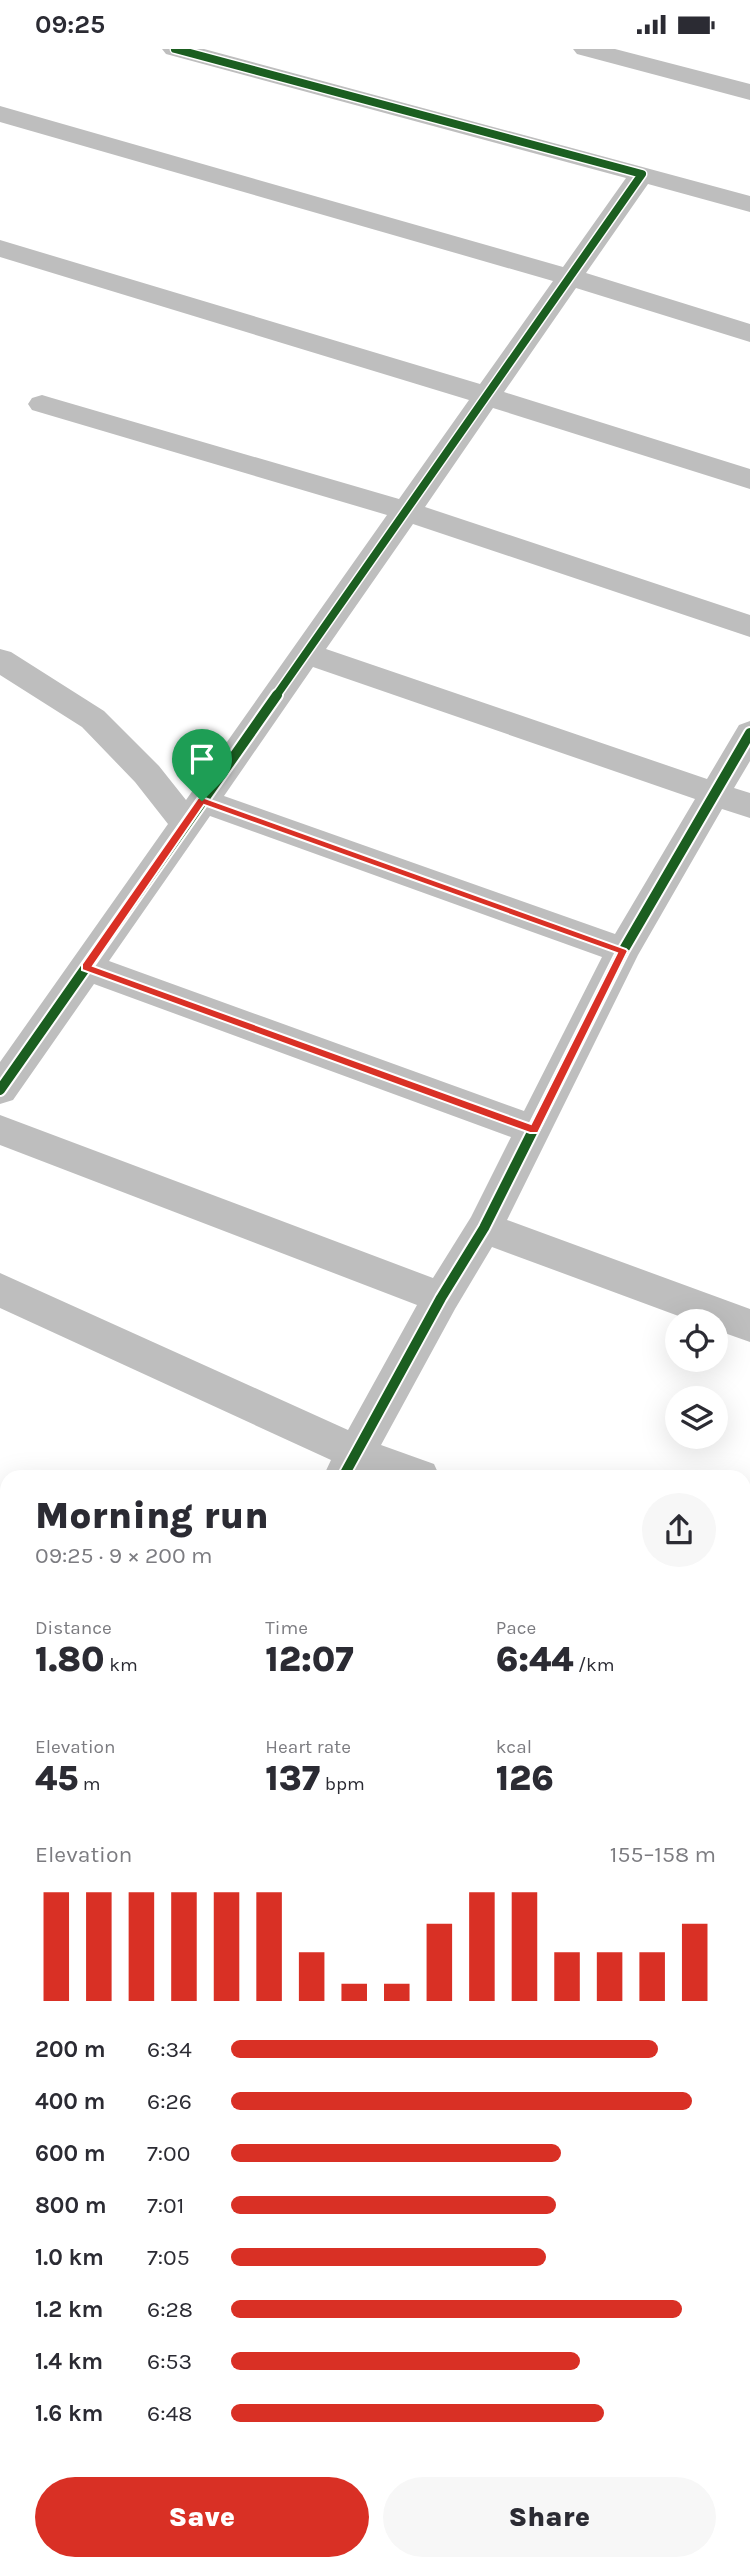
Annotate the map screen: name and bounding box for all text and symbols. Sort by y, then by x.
text: 09:25 [35,9,105,40]
pin [172,729,232,801]
icon: arrive [183,740,221,778]
map controls [665,1309,728,1449]
button: locate [665,1309,728,1372]
button: layers [665,1386,728,1449]
text: Morning run [35,1493,269,1538]
button: share [642,1493,716,1567]
text: 09:25 · 9 × 200 m [35,1542,213,1569]
text: Distance [35,1617,112,1639]
text: Time [265,1617,308,1639]
text: Pace [496,1617,536,1639]
text: 1.80 [35,1639,105,1680]
text: 12:07 [265,1639,354,1680]
text: 6:44 [496,1639,573,1680]
text: km [105,1654,138,1676]
text: /km [573,1654,615,1676]
text: Elevation [35,1736,115,1758]
text: Heart rate [265,1736,351,1758]
text: kcal [496,1736,532,1758]
text: 45 [35,1758,78,1799]
text: 137 [265,1758,320,1799]
text: 126 [496,1758,554,1799]
text: m [78,1773,101,1795]
text: bpm [320,1773,365,1795]
text: Elevation [35,1841,132,1868]
text: 155–158 m [610,1841,716,1868]
text: 200 m [35,2036,106,2063]
text: 6:34 [147,2036,192,2063]
text: 400 m [35,2088,105,2115]
text: 6:26 [147,2088,192,2115]
text: 600 m [35,2140,106,2167]
text: 7:00 [147,2140,190,2167]
text: 800 m [35,2192,107,2219]
text: 7:01 [147,2192,184,2219]
text: 1.0 km [35,2244,104,2271]
text: 7:05 [147,2244,190,2271]
text: 1.2 km [35,2296,103,2323]
text: 6:28 [147,2296,193,2323]
text: 1.4 km [35,2348,103,2375]
text: 6:53 [147,2348,192,2375]
text: 1.6 km [35,2400,103,2427]
text: 6:48 [147,2400,192,2427]
button: Save [35,2477,369,2557]
button: Share [383,2477,716,2557]

